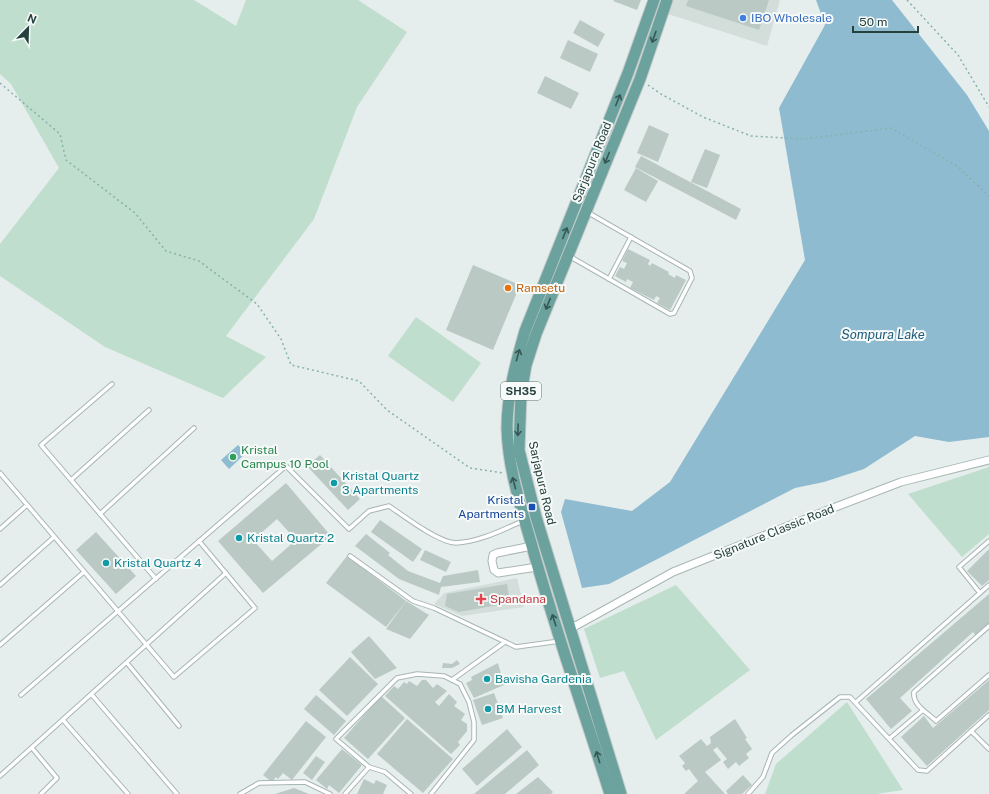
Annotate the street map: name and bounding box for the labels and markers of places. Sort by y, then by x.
place label: IBO Wholesale [751,11,832,25]
marker: IBO Wholesale [738,13,748,23]
place label: Ramsetu [516,281,565,295]
marker: Ramsetu [503,283,513,293]
place label: Kristal Campus 10 Pool [241,443,329,471]
marker: Kristal Campus 10 Pool [228,452,238,462]
place label: Kristal Quartz 3 Apartments [342,469,419,497]
marker: Kristal Quartz 3 Apartments [329,478,339,488]
place label: Kristal Apartments [458,493,524,521]
marker: Kristal Apartments [527,502,537,512]
place label: Kristal Quartz 2 [247,531,334,545]
marker: Kristal Quartz 2 [234,533,244,543]
place label: Kristal Quartz 4 [114,556,202,570]
marker: Kristal Quartz 4 [101,558,111,568]
place label: Spandana [490,592,546,606]
marker: Spandana [475,593,487,605]
place label: Bavisha Gardenia [495,672,592,686]
marker: Bavisha Gardenia [482,674,492,684]
place label: BM Harvest [496,702,562,716]
marker: BM Harvest [483,704,493,714]

